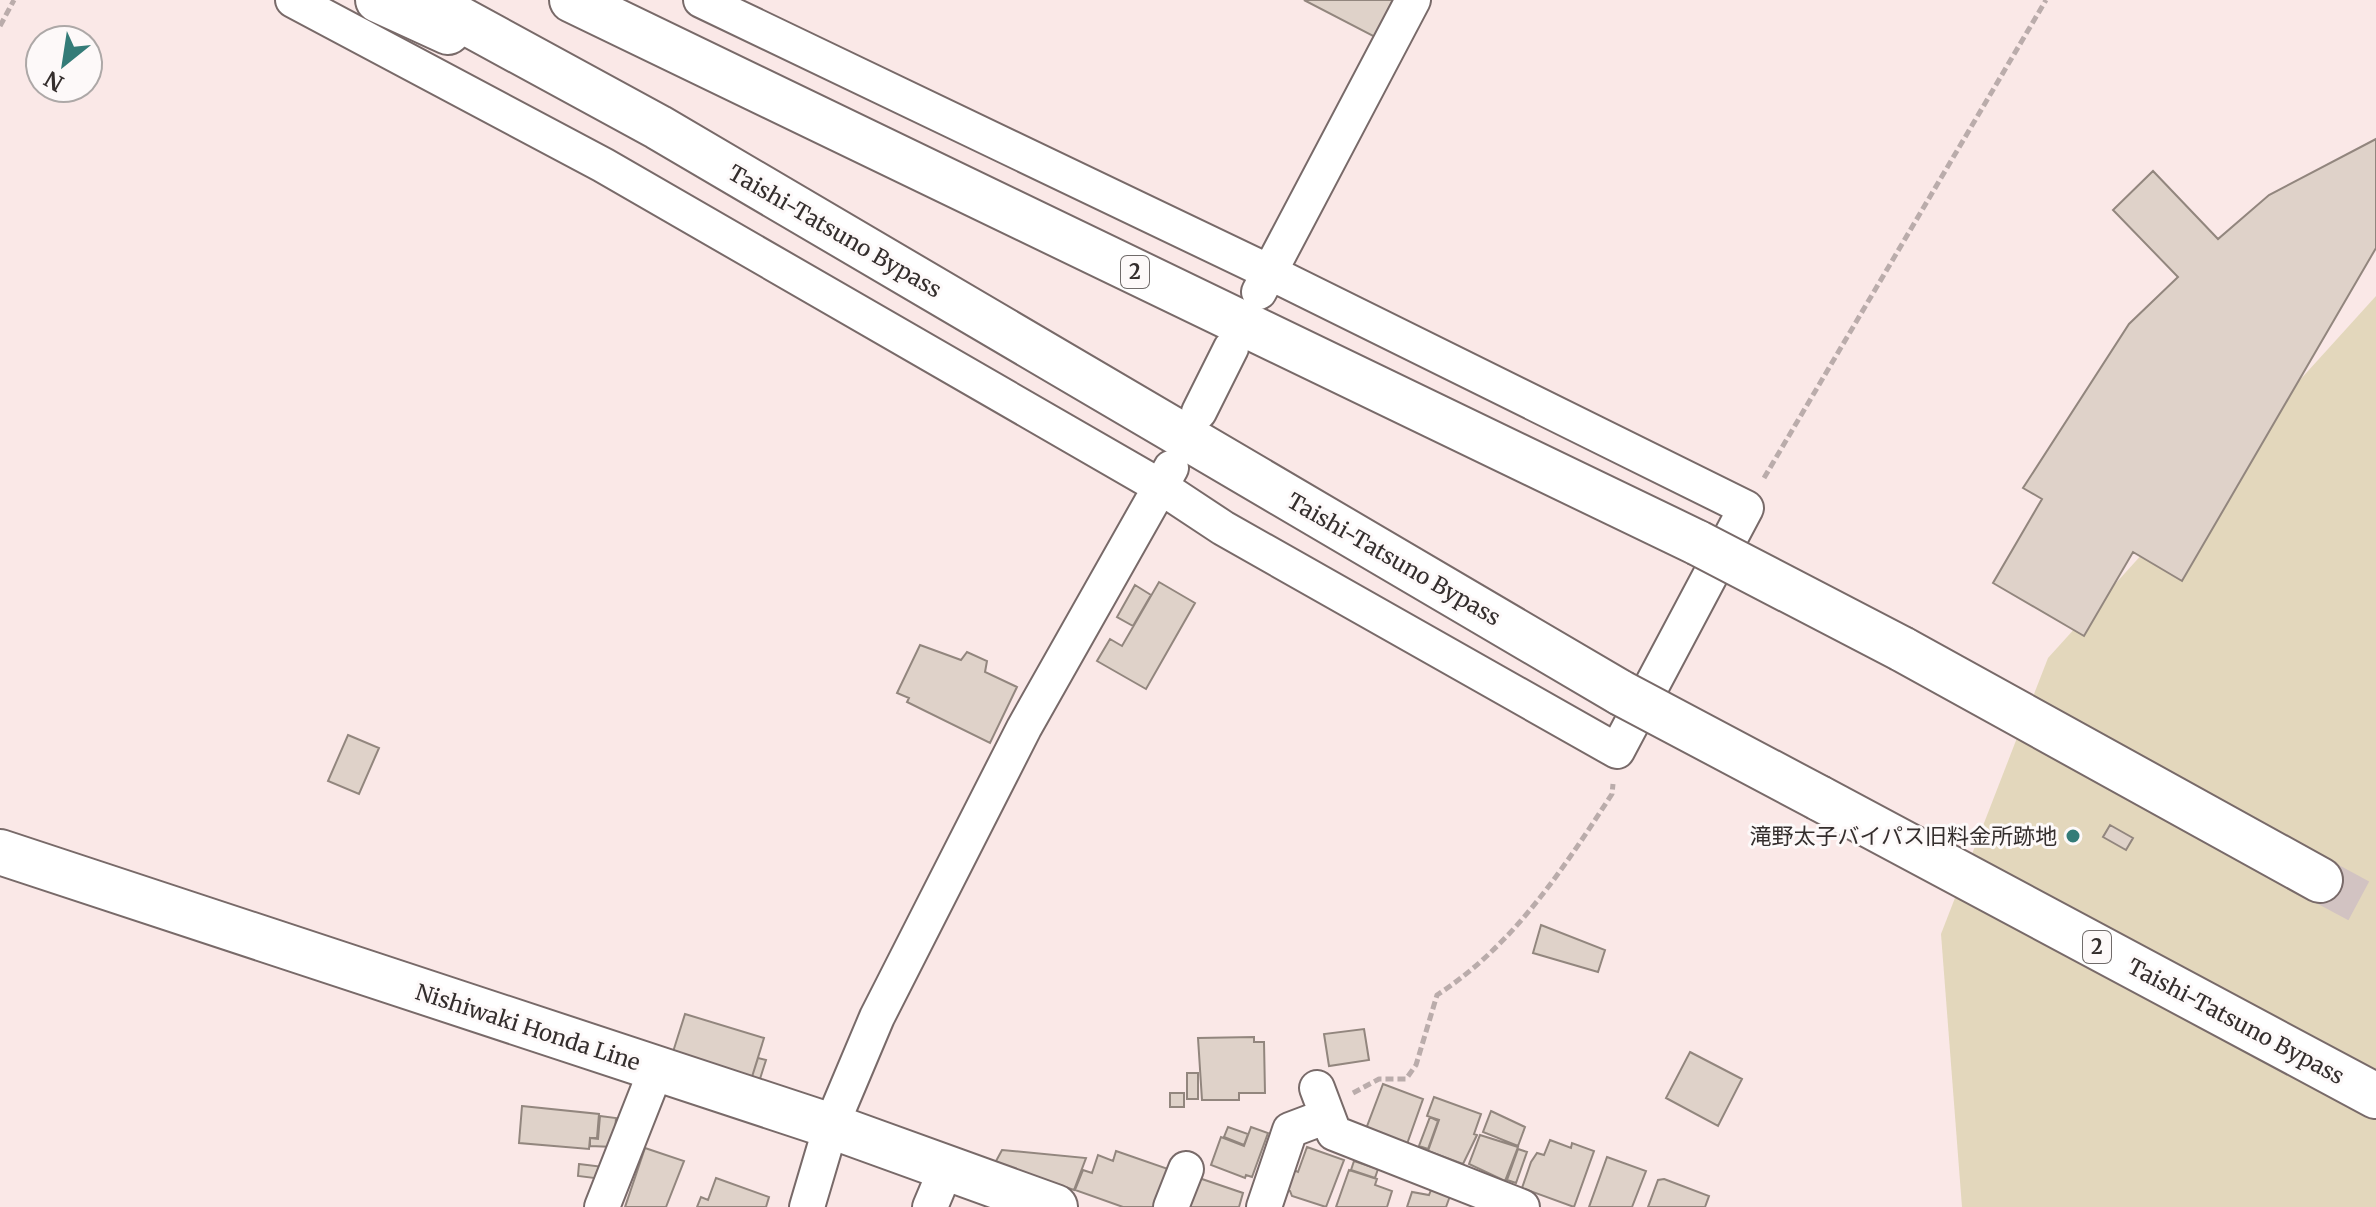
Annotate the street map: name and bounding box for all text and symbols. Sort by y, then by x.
north arrow [24,24,104,104]
text: N [39,65,69,98]
street label: Taishi-Tatsuno Bypass [723,159,947,303]
road number: 2 [1121,256,1149,288]
street label: Taishi-Tatsuno Bypass [1282,487,1506,631]
place label: 滝野太子バイパス旧料金所跡地 [1749,822,2057,850]
marker: 滝野太子バイパス旧料金所跡地 [2064,827,2082,845]
road number: 2 [2083,931,2111,963]
street label: Taishi-Tatsuno Bypass [2123,952,2349,1090]
street label: Nishiwaki Honda Line [412,977,644,1077]

